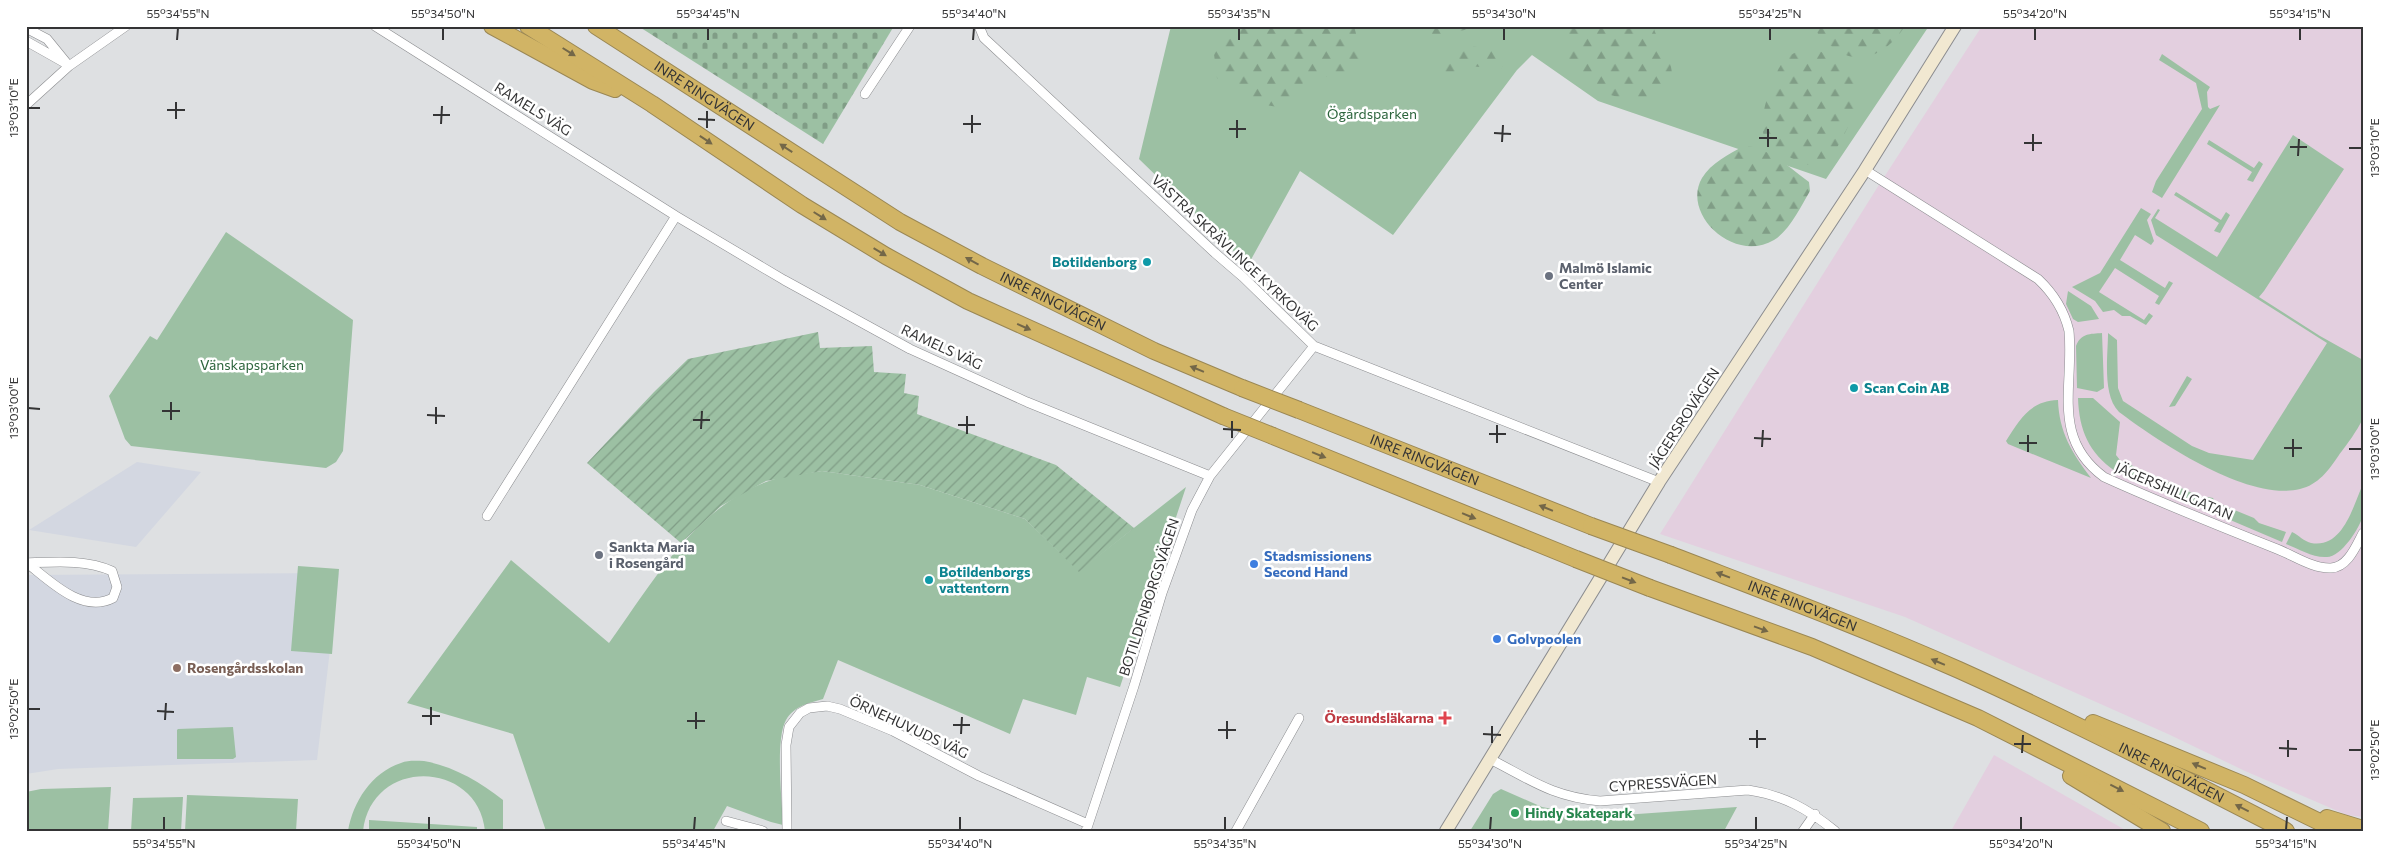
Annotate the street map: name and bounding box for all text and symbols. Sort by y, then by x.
text: 55°34'55"N [146,6,210,20]
text: 55°34'50"N [411,6,475,20]
text: 55°34'45"N [676,6,740,20]
text: 55°34'40"N [942,6,1006,20]
text: 55°34'35"N [1207,6,1271,20]
text: 55°34'30"N [1472,6,1536,20]
text: 55°34'25"N [1739,6,1801,20]
text: 55°34'20"N [2003,6,2067,20]
text: 55°34'15"N [2269,6,2331,20]
one-way arrow [563,47,576,57]
street label: INRE RINGVÄGEN [651,57,758,134]
text: 13°03'10"E [6,78,20,138]
street label: RAMELS VÄG [492,78,575,139]
park label: Ögårdsparken [1327,105,1417,122]
text: 13°03'10"E [2367,118,2381,178]
one-way arrow [699,135,713,145]
one-way arrow [779,143,792,152]
street label: VÄSTRA SKRÄVLINGE KYRKOVÄG [1148,171,1322,335]
one-way arrow [814,211,827,221]
one-way arrow [873,248,886,257]
place label: Botildenborg [1052,253,1137,270]
marker: Botildenborg [1141,256,1153,268]
one-way arrow [965,257,979,265]
place label: Malmö Islamic Center [1559,259,1652,292]
street label: INRE RINGVÄGEN [998,267,1109,334]
marker: Malmö Islamic Center [1543,270,1555,282]
street label: RAMELS VÄG [899,320,986,373]
one-way arrow [1017,323,1031,331]
park label: Vänskapsparken [200,356,304,373]
street label: JÄGERSROVÄGEN [1645,364,1723,471]
one-way arrow [1190,365,1204,373]
text: 13°03'00"E [6,377,20,439]
place label: Scan Coin AB [1864,379,1949,396]
marker: Scan Coin AB [1848,382,1860,394]
text: 13°03'00"E [2367,418,2381,480]
street label: INRE RINGVÄGEN [1368,430,1482,489]
one-way arrow [1311,451,1326,459]
street label: JÄGERSHILLGATAN [2113,458,2236,523]
one-way arrow [1538,504,1553,512]
one-way arrow [1462,512,1477,520]
street label: BOTILDENBORGSVÄGEN [1115,516,1182,678]
place label: Sankta Maria i Rosengård [609,538,695,571]
place label: Stadsmissionens Second Hand [1264,547,1372,580]
marker: Sankta Maria i Rosengård [593,549,605,561]
marker: Stadsmissionens Second Hand [1248,558,1260,570]
place label: Botildenborgs vattentorn [939,563,1031,596]
one-way arrow [1715,571,1730,579]
marker: Botildenborgs vattentorn [923,574,935,586]
one-way arrow [1622,576,1637,584]
street label: INRE RINGVÄGEN [1746,576,1860,634]
one-way arrow [1754,626,1769,633]
place label: Golvpoolen [1507,630,1581,647]
marker: Golvpoolen [1491,633,1503,645]
one-way arrow [1931,657,1945,665]
place label: Rosengårdsskolan [187,659,303,676]
marker: Rosengårdsskolan [171,662,183,674]
text: 13°02'50"E [6,679,20,739]
street label: ÖRNEHUVUDS VÄG [847,691,972,762]
place label: Öresundsläkarna [1325,709,1434,726]
marker: Öresundsläkarna [1438,711,1452,725]
text: 13°02'50"E [2367,720,2381,780]
street label: INRE RINGVÄGEN [2116,738,2227,806]
one-way arrow [2192,761,2206,769]
street label: CYPRESSVÄGEN [1608,770,1718,795]
one-way arrow [2110,784,2124,792]
place label: Hindy Skatepark [1525,804,1633,821]
one-way arrow [2235,804,2249,812]
marker: Hindy Skatepark [1509,807,1521,819]
text: 55°34'55"N [132,836,196,850]
text: 55°34'50"N [397,836,461,850]
text: 55°34'45"N [662,836,726,850]
text: 55°34'40"N [928,836,992,850]
text: 55°34'35"N [1193,836,1257,850]
text: 55°34'30"N [1458,836,1522,850]
text: 55°34'25"N [1725,836,1787,850]
text: 55°34'20"N [1989,836,2053,850]
text: 55°34'15"N [2255,836,2317,850]

